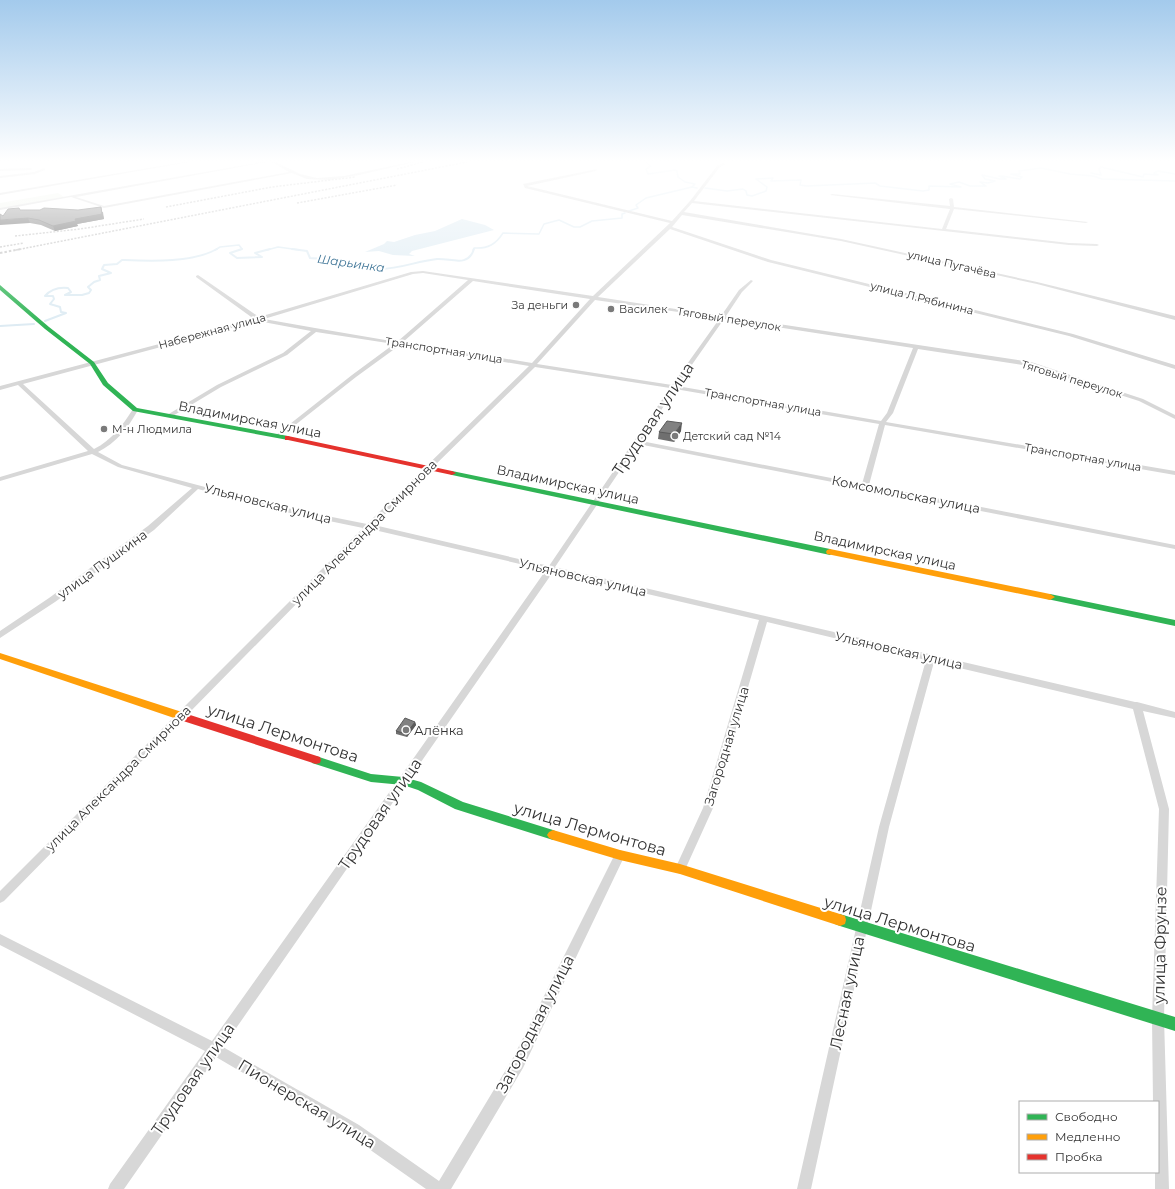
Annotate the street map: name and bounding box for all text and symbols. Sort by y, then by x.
street label: улица Пугачёва [905,247,998,281]
water label: Шарьинка [316,251,386,275]
street label: улица Л.Рябинина [868,278,975,318]
place label: За деньги [512,298,568,312]
marker: За деньги [571,300,581,310]
place label: Василек [619,302,668,316]
marker: Василек [606,304,616,314]
street label: Тяговый переулок [676,304,783,334]
street label: Набережная улица [157,310,267,352]
street label: Транспортная улица [384,334,504,366]
street label: Тяговый переулок [1020,357,1125,401]
street label: Трудовая улица [608,359,698,479]
street label: Транспортная улица [703,385,823,419]
street label: Владимирская улица [177,397,323,441]
place label: М-н Людмила [112,422,192,436]
marker: М-н Людмила [99,424,109,434]
place label: Детский сад №14 [683,429,782,443]
marker: Детский сад №14 [670,431,680,441]
street label: Транспортная улица [1023,440,1143,474]
street label: улица Александра Смирнова [287,456,440,609]
street label: Владимирская улица [495,461,641,507]
street label: Комсомольская улица [830,472,982,516]
street label: Ульяновская улица [203,479,333,527]
street label: улица Пушкина [53,526,150,602]
street label: Владимирская улица [812,527,958,573]
street label: Ульяновская улица [518,555,648,599]
street label: Ульяновская улица [834,628,964,672]
street label: Загородная улица [700,685,752,807]
street label: улица Лермонтова [204,699,361,766]
street label: улица Александра Смирнова [41,702,194,855]
place label: Алёнка [414,722,464,738]
marker: Алёнка [401,725,411,735]
street label: Трудовая улица [334,754,426,874]
street label: улица Лермонтова [511,798,668,860]
street label: улица Фрунзе [1149,886,1171,1005]
street label: улица Лермонтова [821,892,978,956]
street label: Лесная улица [826,935,868,1051]
street label: Загородная улица [492,952,578,1096]
street label: Трудовая улица [147,1019,239,1139]
street label: Пионерская улица [235,1055,379,1153]
legend [1019,1101,1159,1173]
text: Свободно [1055,1109,1118,1124]
text: Медленно [1055,1129,1121,1144]
text: Пробка [1055,1149,1103,1164]

